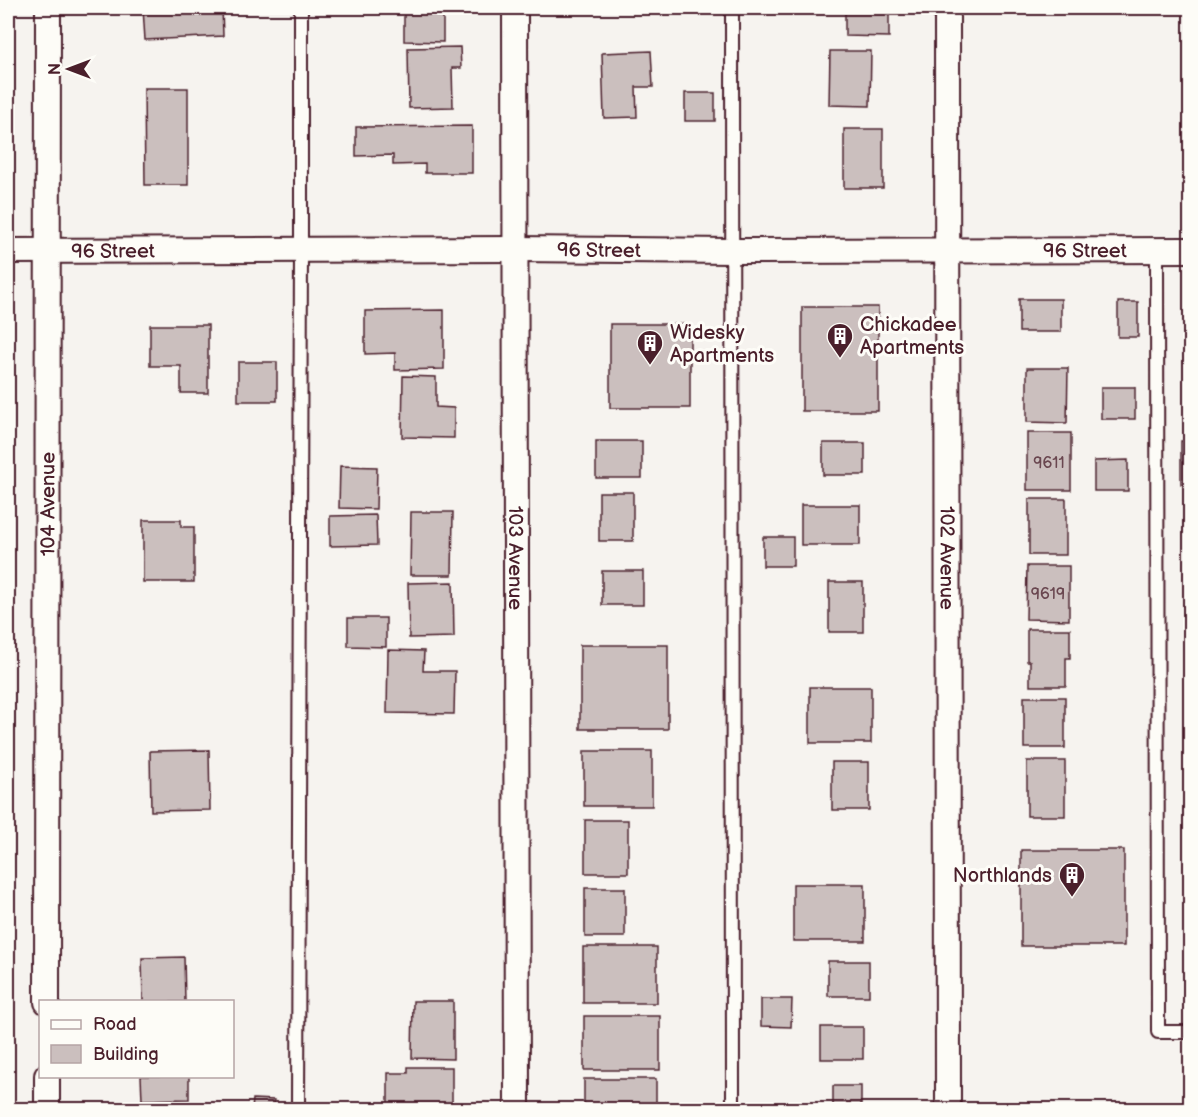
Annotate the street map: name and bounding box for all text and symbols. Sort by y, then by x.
north arrow [39,39,99,99]
text: N [46,63,65,75]
street label: 96 Street [557,238,641,263]
street label: 96 Street [71,239,155,264]
street label: 96 Street [1043,239,1127,263]
place label: Chickadee Apartments [860,313,964,360]
place label: Widesky Apartments [670,321,774,368]
building icon: Chickadee Apartments [825,321,855,359]
building icon: Widesky Apartments [635,328,665,366]
street label: 104 Avenue [36,452,61,556]
house number: 9611 [1033,454,1065,473]
street label: 103 Avenue [503,506,527,610]
street label: 102 Avenue [934,506,959,610]
house number: 9619 [1031,585,1065,604]
building icon: Northlands [1057,860,1087,898]
place label: Northlands [953,864,1052,888]
legend [39,1000,234,1078]
text: Road [93,1014,137,1035]
text: Building [93,1044,159,1065]

